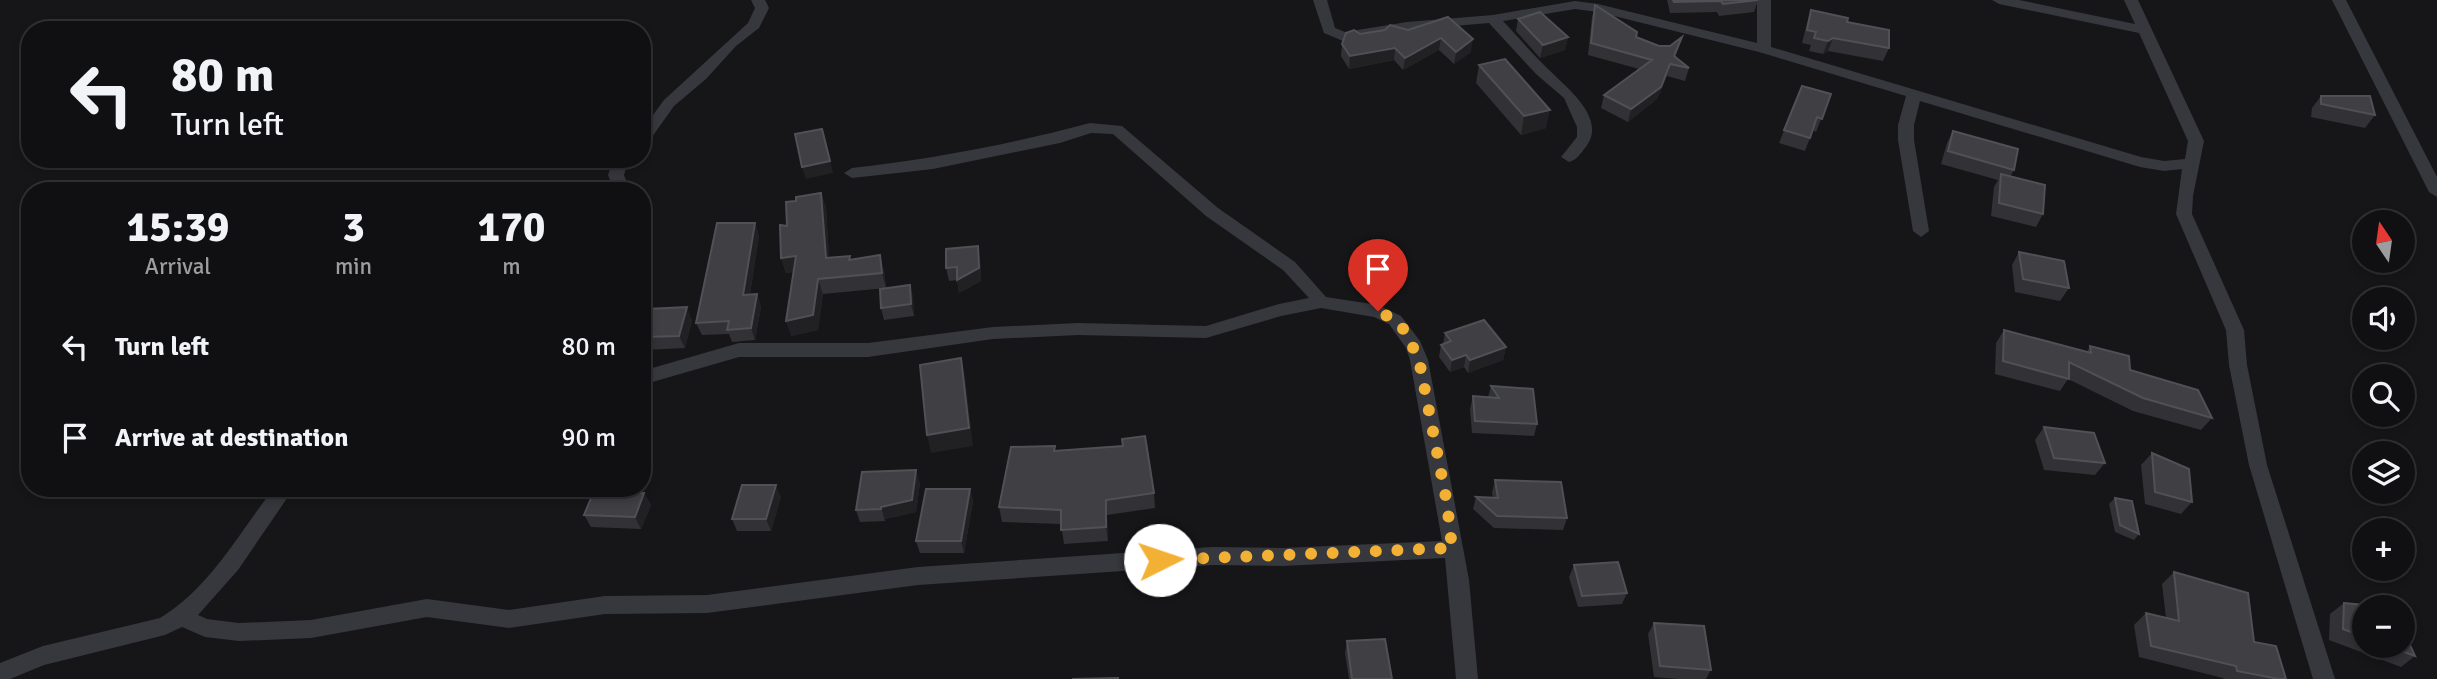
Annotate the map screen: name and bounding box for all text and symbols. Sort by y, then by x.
text: 80 m [171,45,274,105]
icon: left [56,49,147,140]
text: Turn left [171,105,284,144]
text: 15:39 [126,202,230,253]
text: 3 [342,202,365,253]
text: 170 [477,202,546,253]
north arrow [2352,210,2415,273]
map controls [2352,210,2415,658]
pin [1348,239,1408,311]
icon: arrive [1359,250,1397,288]
text: Arrival [145,252,211,281]
text: min [335,252,372,281]
text: m [502,252,521,281]
button: sound [2352,287,2415,350]
icon: left [56,328,94,366]
text: Turn left [115,331,209,363]
text: 80 m [561,331,616,363]
button: search [2352,364,2415,427]
icon: arrive [56,419,94,457]
text: Arrive at destination [115,422,348,454]
text: 90 m [561,422,616,454]
button: layers [2352,441,2415,504]
button: + [2352,518,2415,581]
position arrow [1123,523,1197,597]
button: − [2352,595,2415,658]

